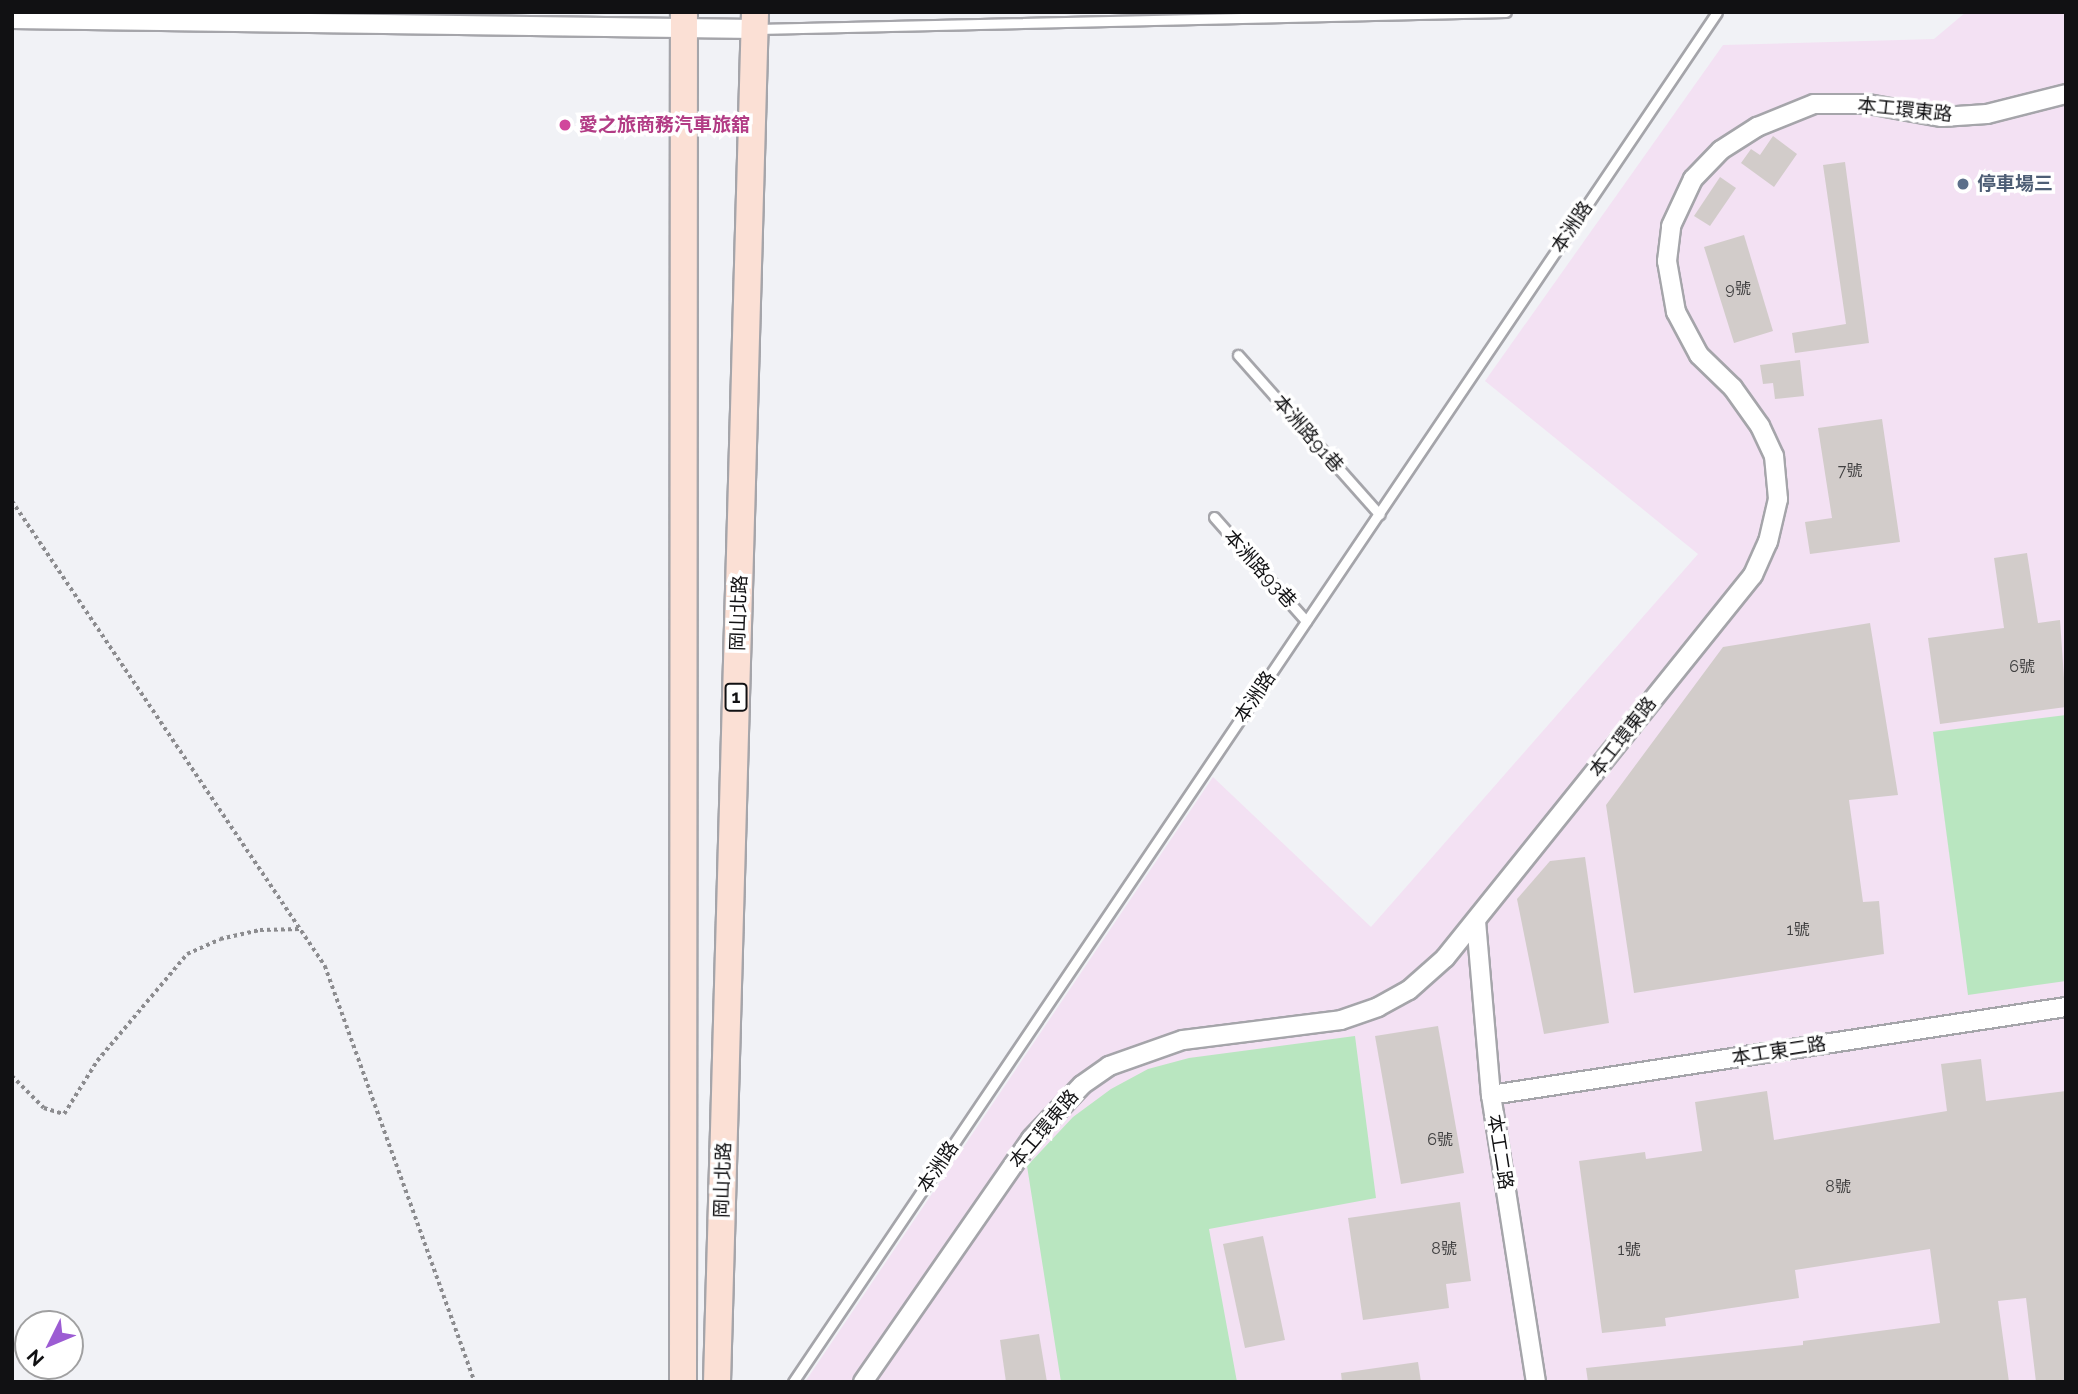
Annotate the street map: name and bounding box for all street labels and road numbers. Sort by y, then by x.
street label: 本工環東路 [1857,94,1953,126]
street label: 本洲路 [1547,197,1597,257]
street label: 本洲路91巷 [1268,391,1348,477]
street label: 本洲路93巷 [1219,525,1301,613]
street label: 岡山北路 [726,575,752,651]
street label: 本洲路 [1230,667,1280,727]
road number: 1 [724,682,748,712]
street label: 本工環東路 [1585,693,1661,781]
street label: 本工東二路 [1730,1032,1828,1070]
street label: 本工環東路 [1005,1085,1083,1173]
street label: 本工二路 [1483,1113,1517,1191]
street label: 本洲路 [913,1137,963,1197]
street label: 岡山北路 [710,1142,736,1218]

